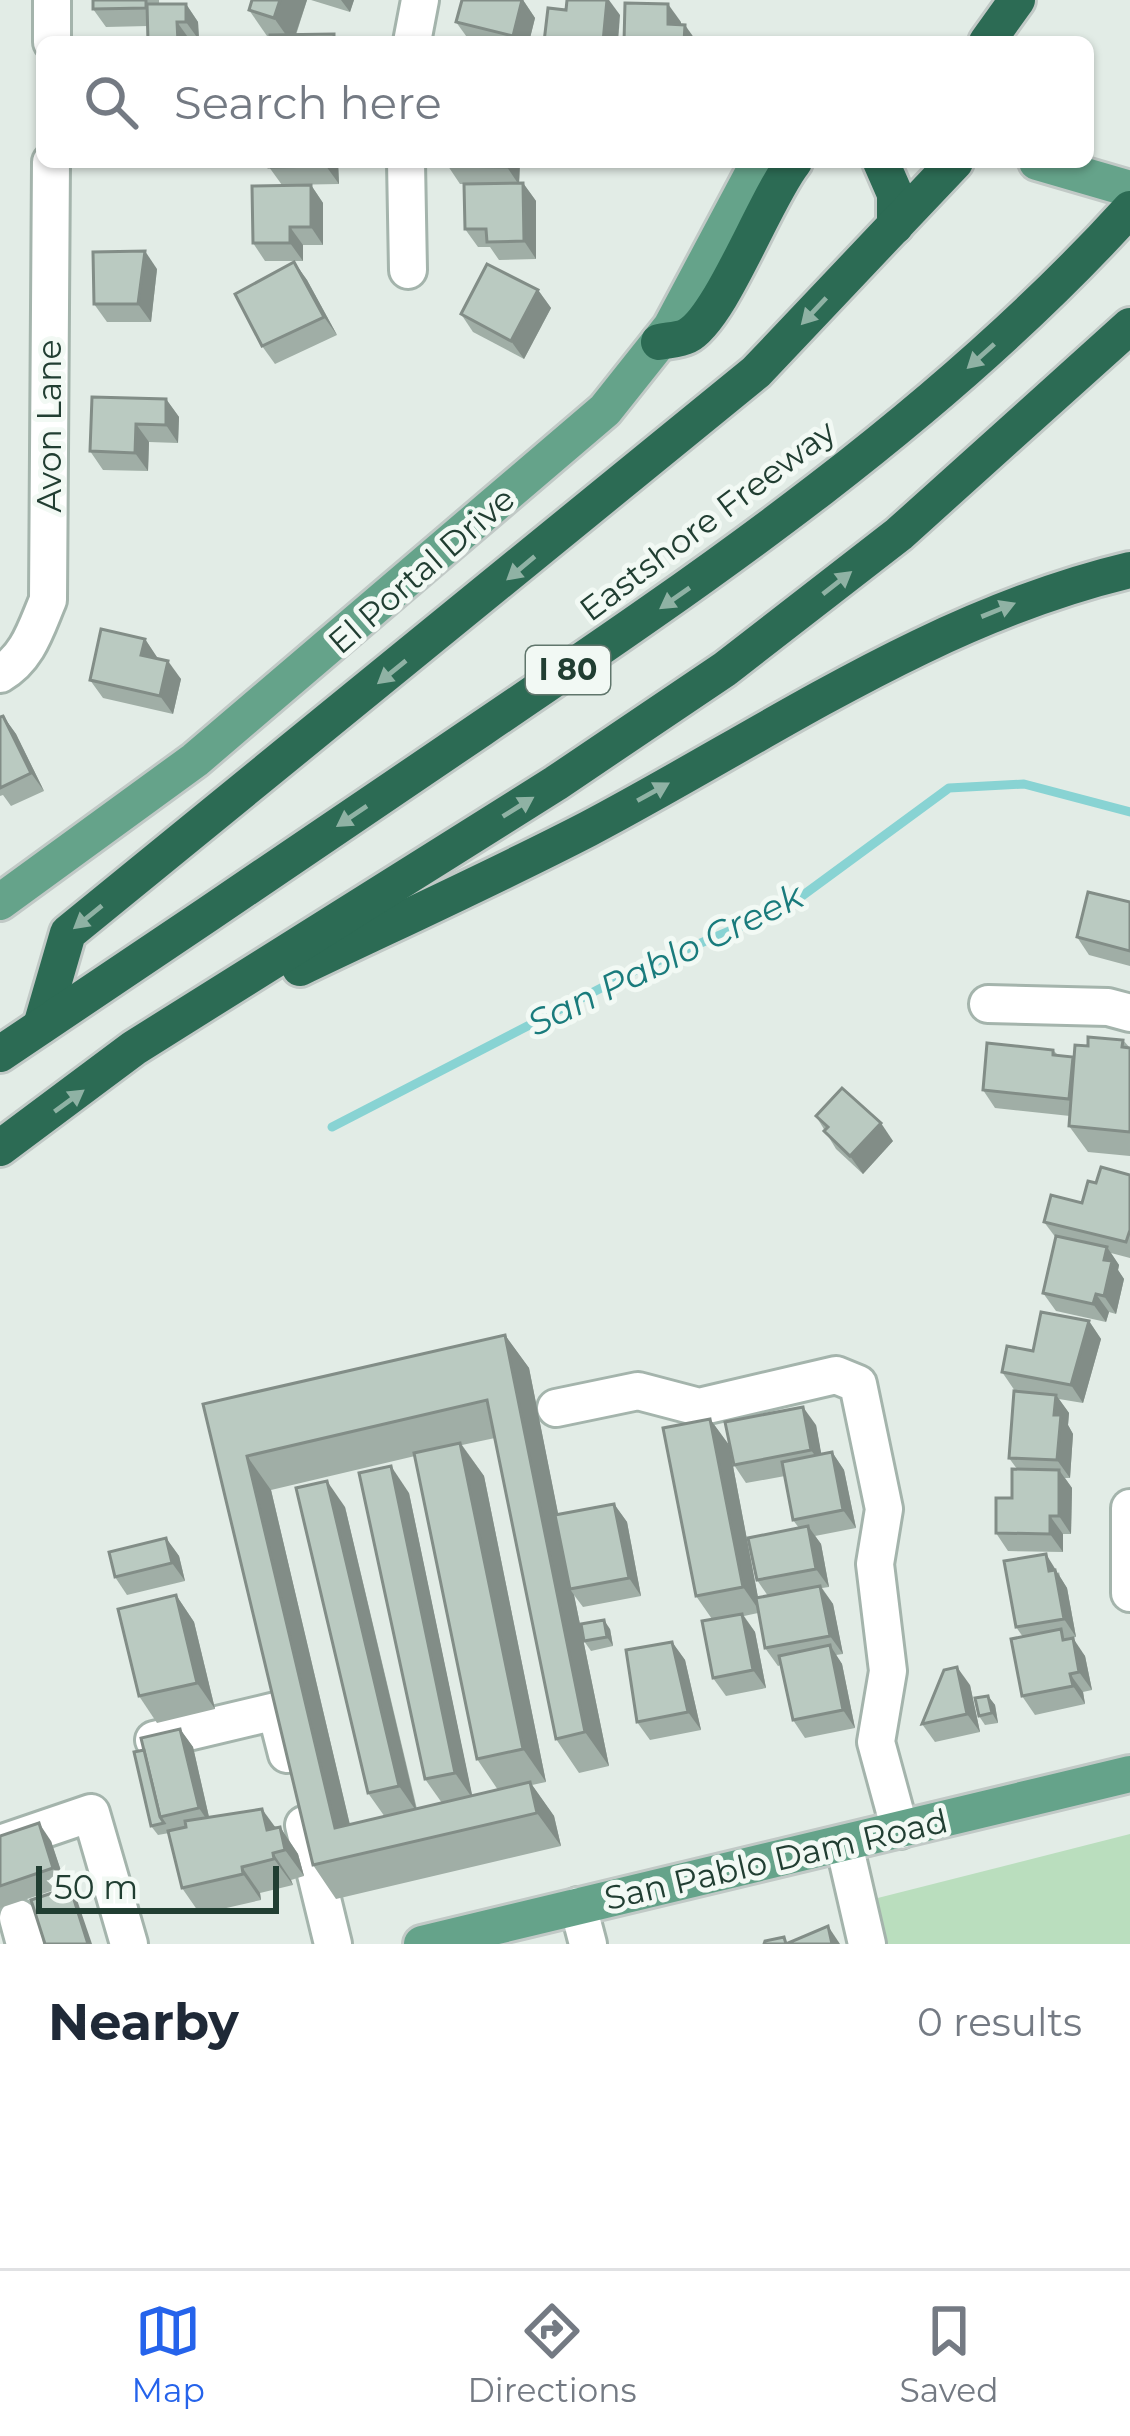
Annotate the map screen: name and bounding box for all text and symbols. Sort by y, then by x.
search box [36,36,1094,168]
icon: search [78,69,144,135]
text: Search here [174,75,442,130]
one-way arrow [801,296,829,325]
street label: Avon Lane [29,340,69,512]
one-way arrow [966,342,995,369]
street label: Eastshore Freeway [571,411,843,629]
street label: El Portal Drive [320,478,522,662]
one-way arrow [506,554,536,580]
one-way arrow [821,571,852,596]
one-way arrow [659,586,691,609]
one-way arrow [980,600,1016,619]
road number: I 80 [526,646,610,694]
one-way arrow [377,659,408,684]
one-way arrow [637,782,670,803]
one-way arrow [501,797,535,818]
one-way arrow [336,804,368,827]
water label: San Pablo Creek [520,873,811,1045]
one-way arrow [73,903,104,929]
one-way arrow [53,1089,85,1113]
street label: San Pablo Dam Road [601,1800,951,1918]
scale bar [36,1860,279,1913]
text: 50 m [54,1867,138,1907]
text: Nearby [48,1991,239,2053]
text: 0 results [917,1998,1082,2046]
tab: Map [131,2298,205,2410]
tab: Directions [468,2298,637,2410]
tab: Saved [899,2298,999,2410]

